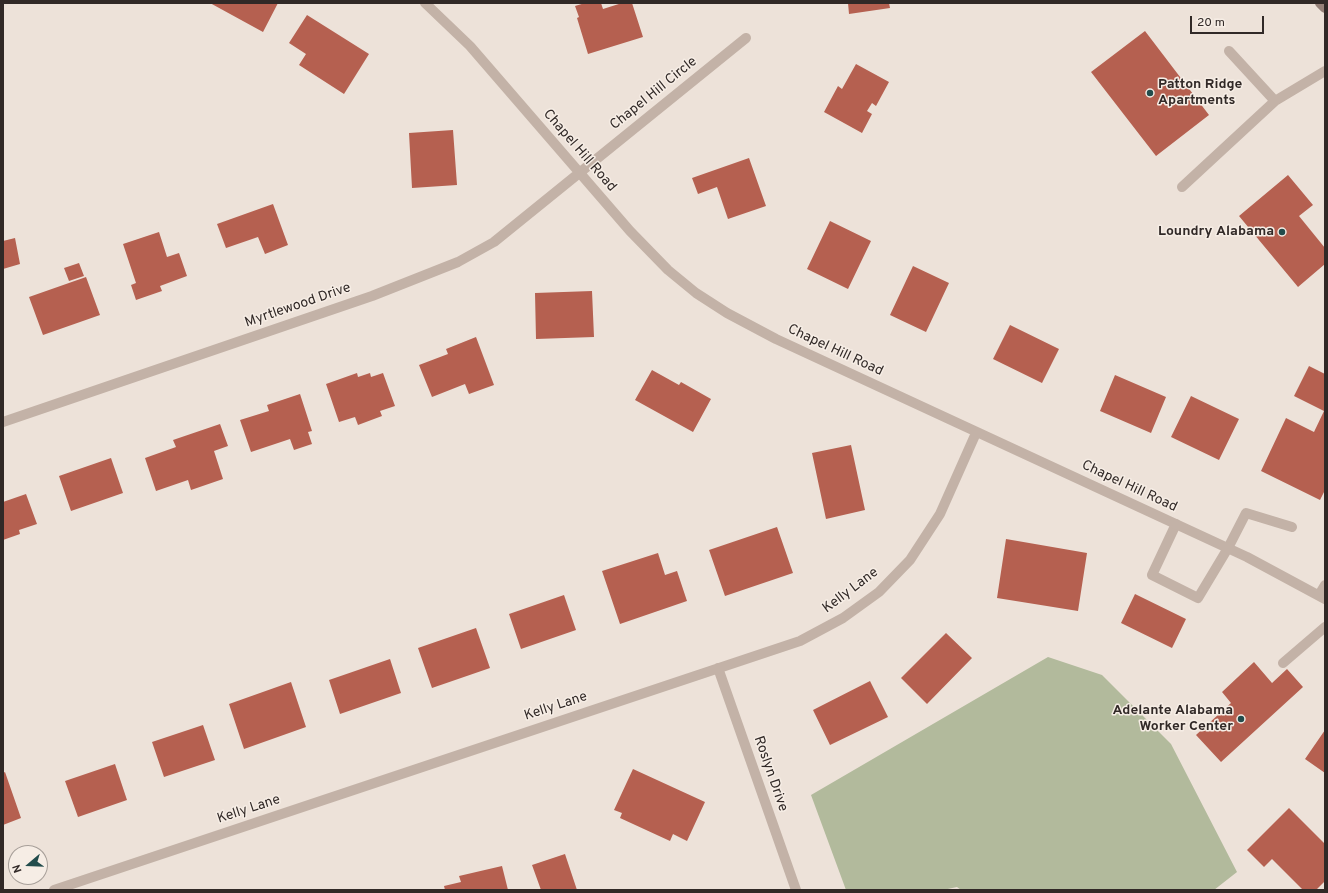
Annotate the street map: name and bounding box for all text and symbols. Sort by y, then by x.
scale bar [1192,8,1266,34]
text: 20 m [1197,15,1225,31]
street label: Chapel Hill Circle [607,54,701,134]
place label: Patton Ridge Apartments [1158,77,1242,110]
marker: Patton Ridge Apartments [1145,88,1155,98]
street label: Chapel Hill Road [539,106,619,196]
place label: Loundry Alabama [1158,224,1274,240]
marker: Loundry Alabama [1277,227,1287,237]
street label: Myrtlewood Drive [243,280,353,332]
street label: Chapel Hill Road [785,322,885,380]
street label: Chapel Hill Road [1079,458,1179,516]
street label: Kelly Lane [820,565,882,617]
street label: Kelly Lane [522,689,590,725]
place label: Adelante Alabama Worker Center [1112,703,1233,736]
marker: Adelante Alabama Worker Center [1236,714,1246,724]
street label: Roslyn Drive [749,734,791,814]
street label: Kelly Lane [215,792,283,828]
north arrow [8,845,48,885]
text: N [10,863,26,875]

